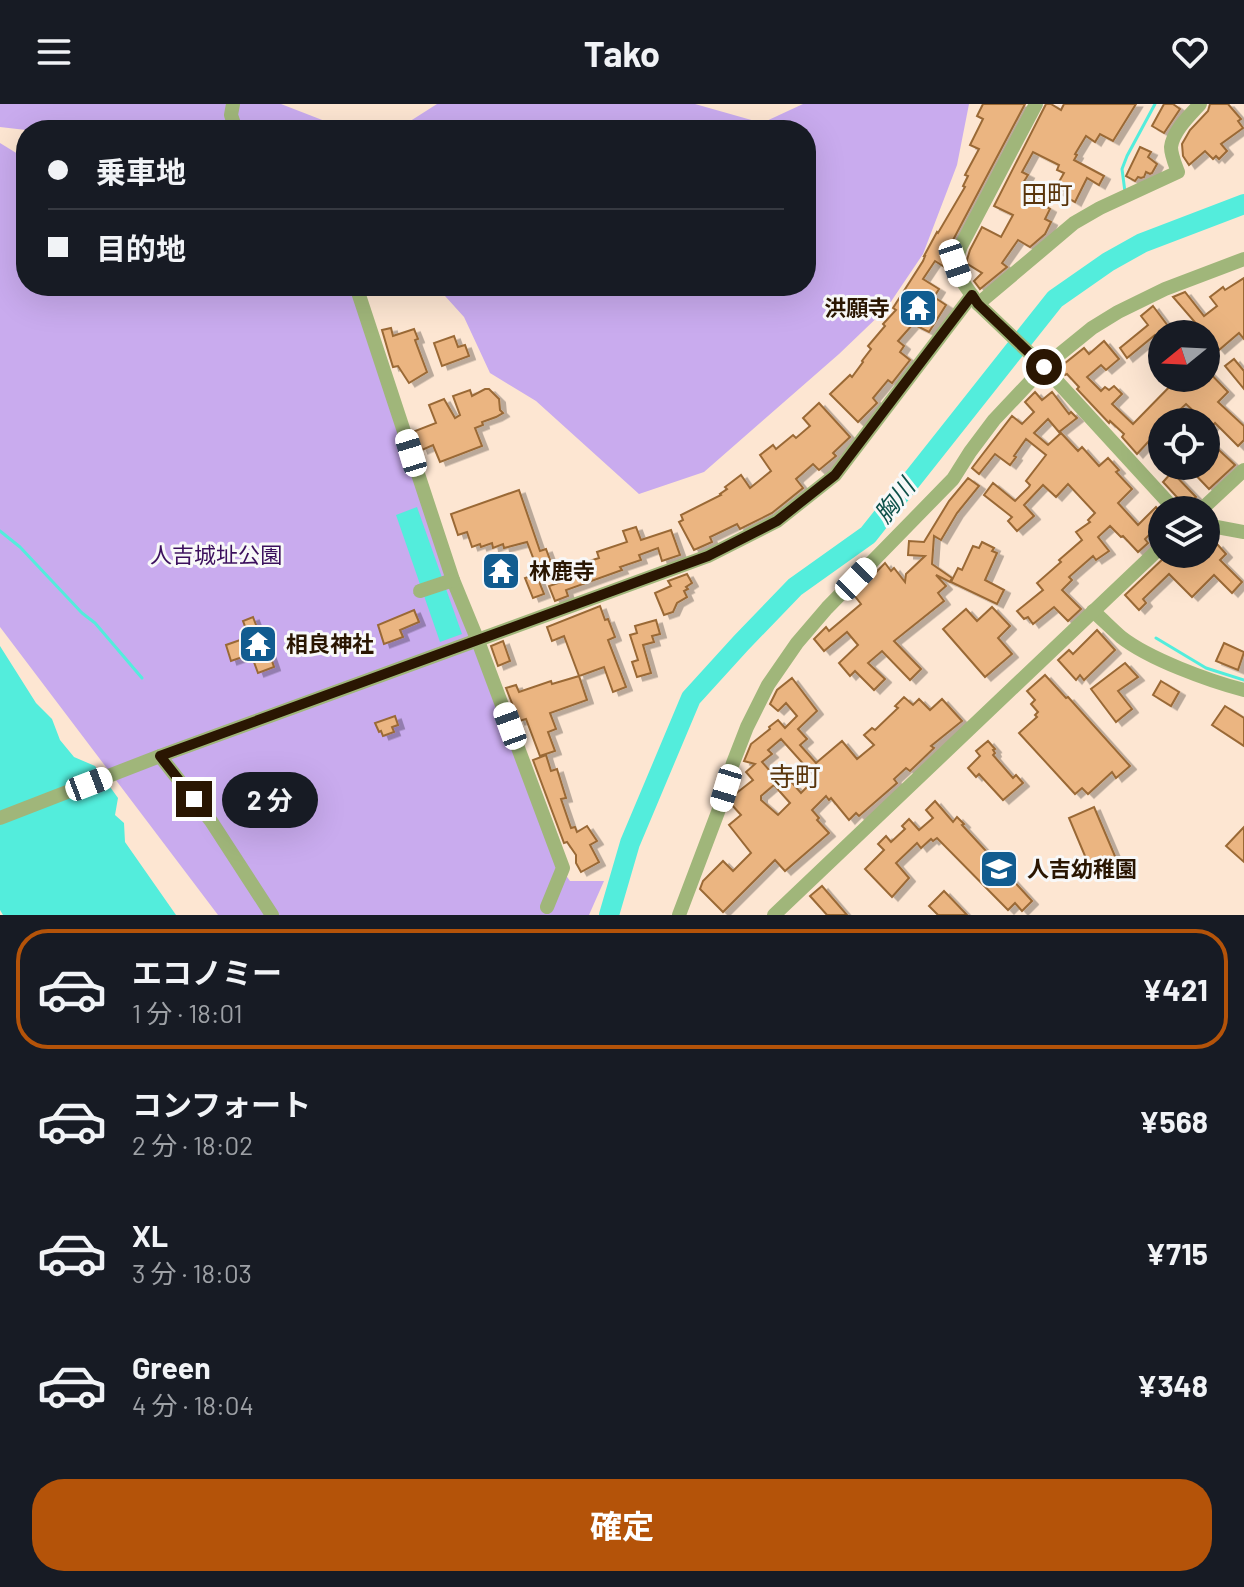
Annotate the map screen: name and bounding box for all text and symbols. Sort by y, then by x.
icon: menu [32,30,76,74]
icon: heart [1168,30,1212,74]
text: Tako [584,31,660,74]
text: 乗車地 [96,153,186,189]
district label: 田町 [1021,178,1073,209]
text: 目的地 [96,230,186,266]
car [936,236,974,290]
temple icon: 洪願寺 [897,287,939,329]
place label: 洪願寺 [824,294,890,320]
north arrow [1148,320,1220,392]
map controls [1148,320,1220,568]
route start [1026,349,1062,385]
button: locate [1148,408,1220,480]
car [393,427,429,479]
water label: 胸川 [868,470,922,528]
button: layers [1148,496,1220,568]
park label: 人吉城址公園 [150,541,282,567]
temple icon: 林鹿寺 [480,550,522,592]
car [831,553,881,605]
place label: 林鹿寺 [529,557,595,583]
temple icon: 相良神社 [237,623,279,665]
place label: 相良神社 [286,630,374,656]
car [491,699,529,753]
district label: 寺町 [769,760,821,791]
car [708,762,744,814]
car [62,764,116,804]
callout: 2 分 [222,771,318,827]
route end [176,781,212,817]
text: 2 分 [247,784,293,815]
school or university icon: 人吉幼稚園 [978,848,1020,890]
place label: 人吉幼稚園 [1027,855,1137,881]
icon: car [36,953,108,1025]
text: エコノミー [132,954,282,990]
text: ¥421 [1142,971,1208,1007]
text: 1 分 · 18:01 [132,997,243,1028]
icon: car [36,1085,108,1157]
text: コンフォート [132,1086,311,1122]
text: ¥568 [1139,1103,1208,1139]
text: 2 分 · 18:02 [132,1129,253,1160]
icon: car [36,1217,108,1289]
text: XL [132,1217,168,1253]
text: ¥715 [1146,1235,1208,1271]
text: 3 分 · 18:03 [132,1257,252,1288]
icon: car [36,1349,108,1421]
text: Green [132,1349,211,1385]
text: ¥348 [1137,1367,1208,1403]
text: 4 分 · 18:04 [132,1389,254,1420]
button: 確定 [32,1479,1212,1571]

